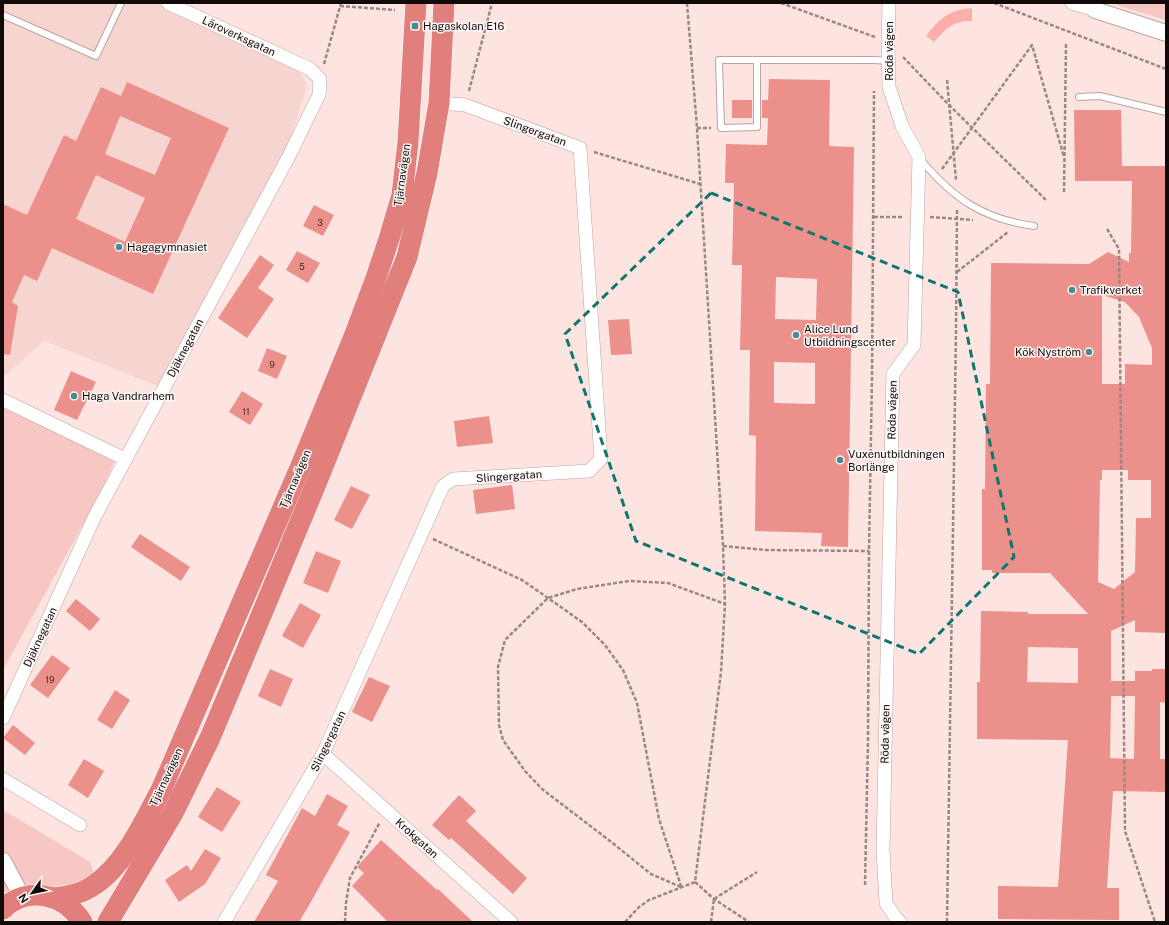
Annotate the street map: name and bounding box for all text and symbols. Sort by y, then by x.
street label: Läroverksgatan [201,14,277,58]
place label: Hagaskolan E16 [423,20,505,32]
marker: Hagaskolan E16 [410,21,420,31]
street label: Röda vägen [883,21,895,81]
street label: Slingergatan [502,114,568,148]
street label: Tjärnavägen [392,143,412,207]
house number: 3 [317,217,323,228]
place label: Hagagymnasiet [127,241,207,253]
marker: Hagagymnasiet [114,242,124,252]
house number: 5 [299,261,305,272]
place label: Trafikverket [1080,284,1142,296]
marker: Trafikverket [1067,285,1077,295]
street label: Djäknegatan [165,317,205,379]
place label: Alice Lund Utbildningscenter [804,323,896,348]
marker: Alice Lund Utbildningscenter [791,330,801,340]
place label: Kök Nyström [1015,346,1081,358]
marker: Kök Nyström [1084,347,1094,357]
house number: 9 [269,359,275,370]
street label: Röda vägen [885,380,899,440]
place label: Haga Vandrarhem [82,390,174,402]
marker: Haga Vandrarhem [69,391,79,401]
house number: 11 [242,406,250,417]
street label: Tjärnavägen [277,448,313,510]
place label: Vuxenutbildningen Borlänge [848,448,945,473]
marker: Vuxenutbildningen Borlänge [835,455,845,465]
street label: Slingergatan [476,468,542,484]
street label: Djäknegatan [21,605,59,669]
house number: 19 [45,674,55,685]
street label: Röda vägen [878,704,892,764]
street label: Slingergatan [308,709,348,773]
street label: Tjärnavägen [147,746,185,808]
street label: Krokgatan [393,816,441,860]
north arrow [12,873,52,913]
text: N [16,892,31,905]

